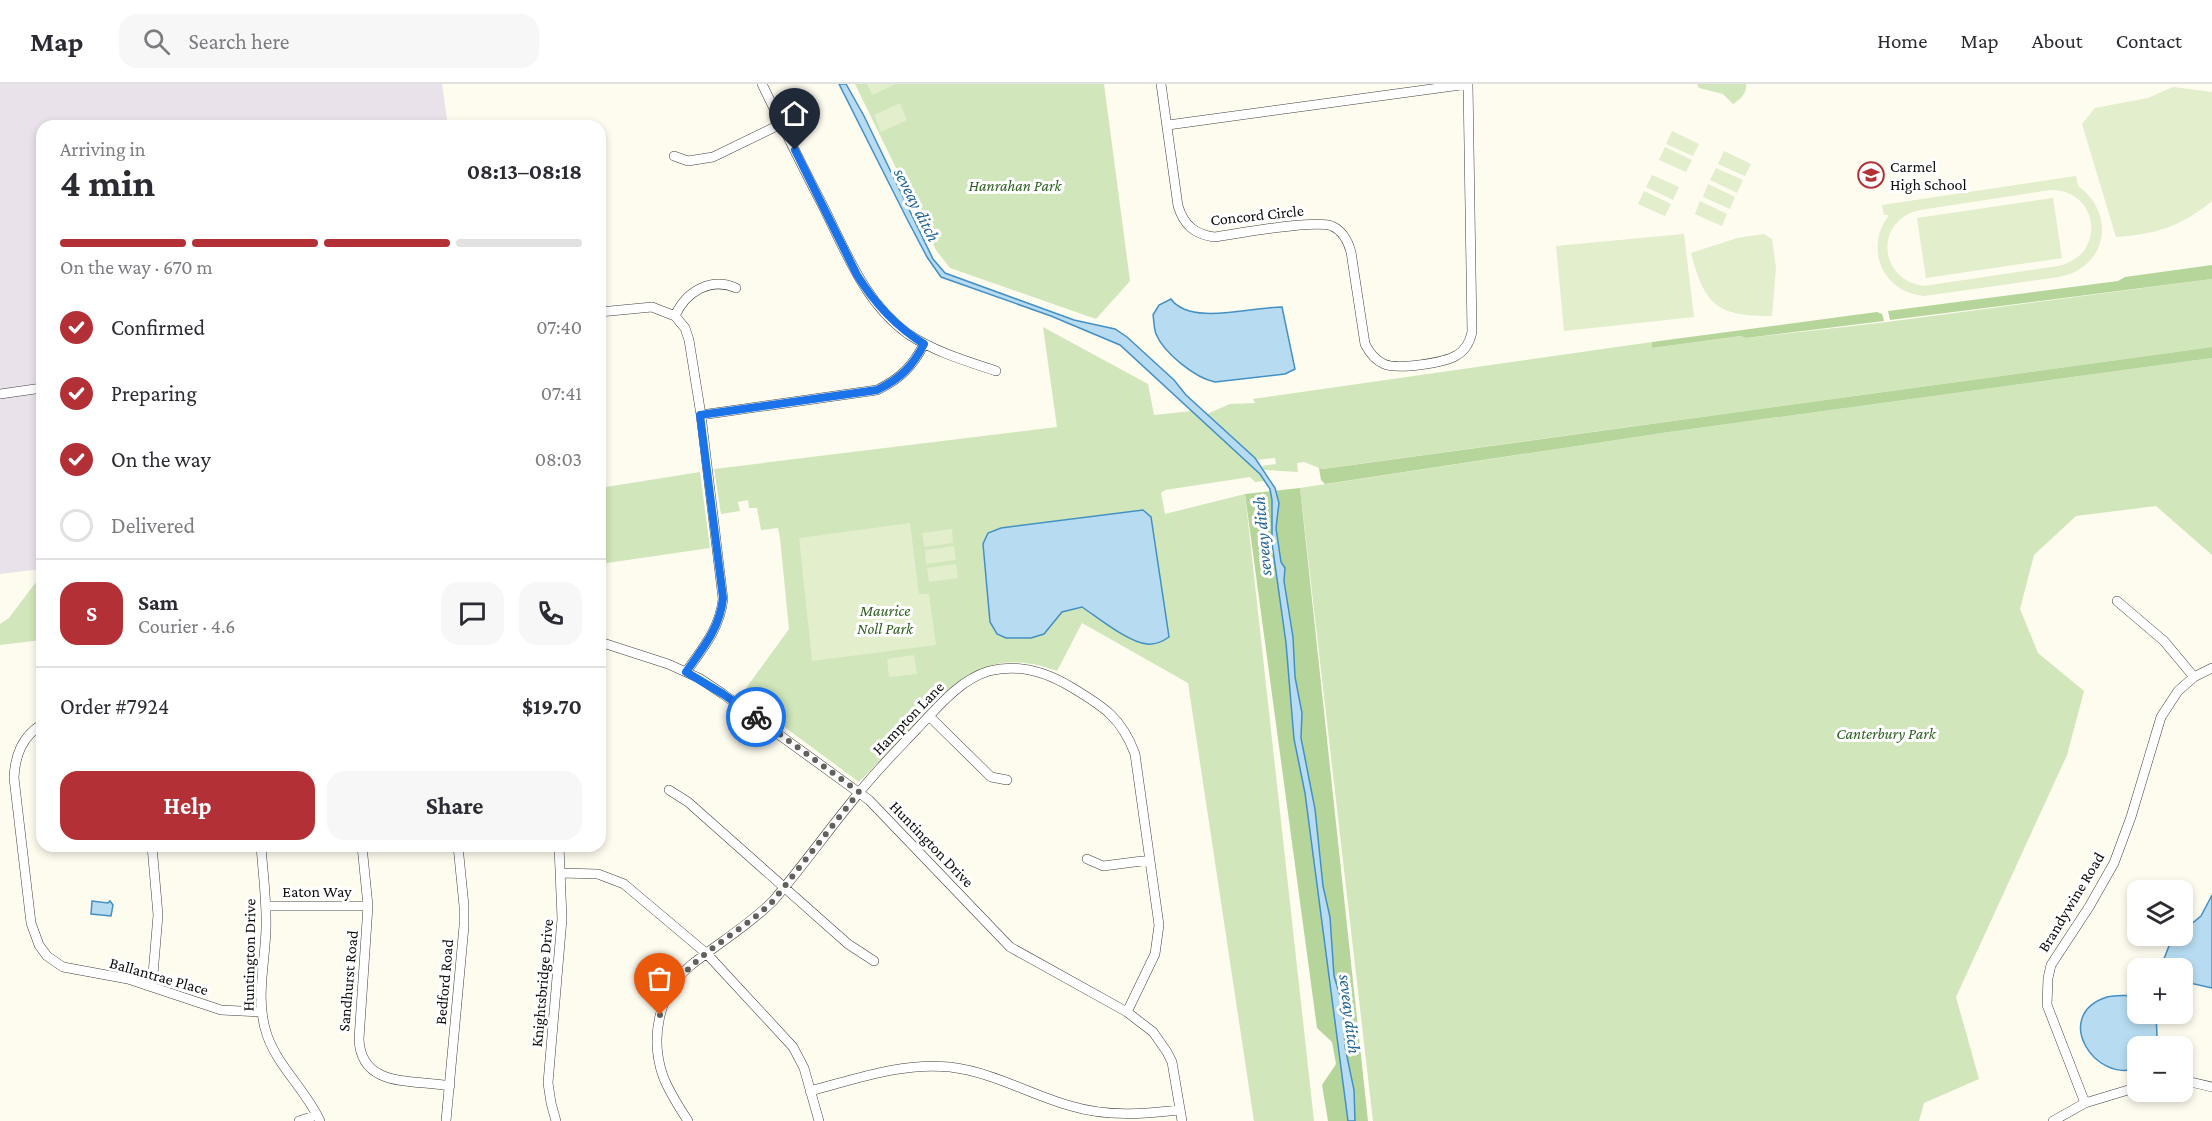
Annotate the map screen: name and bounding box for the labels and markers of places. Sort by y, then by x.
pin [769,88,820,150]
place label: Carmel High School [1890,158,1967,194]
school or university icon: Carmel High School [1856,160,1886,190]
pin [634,953,685,1015]

